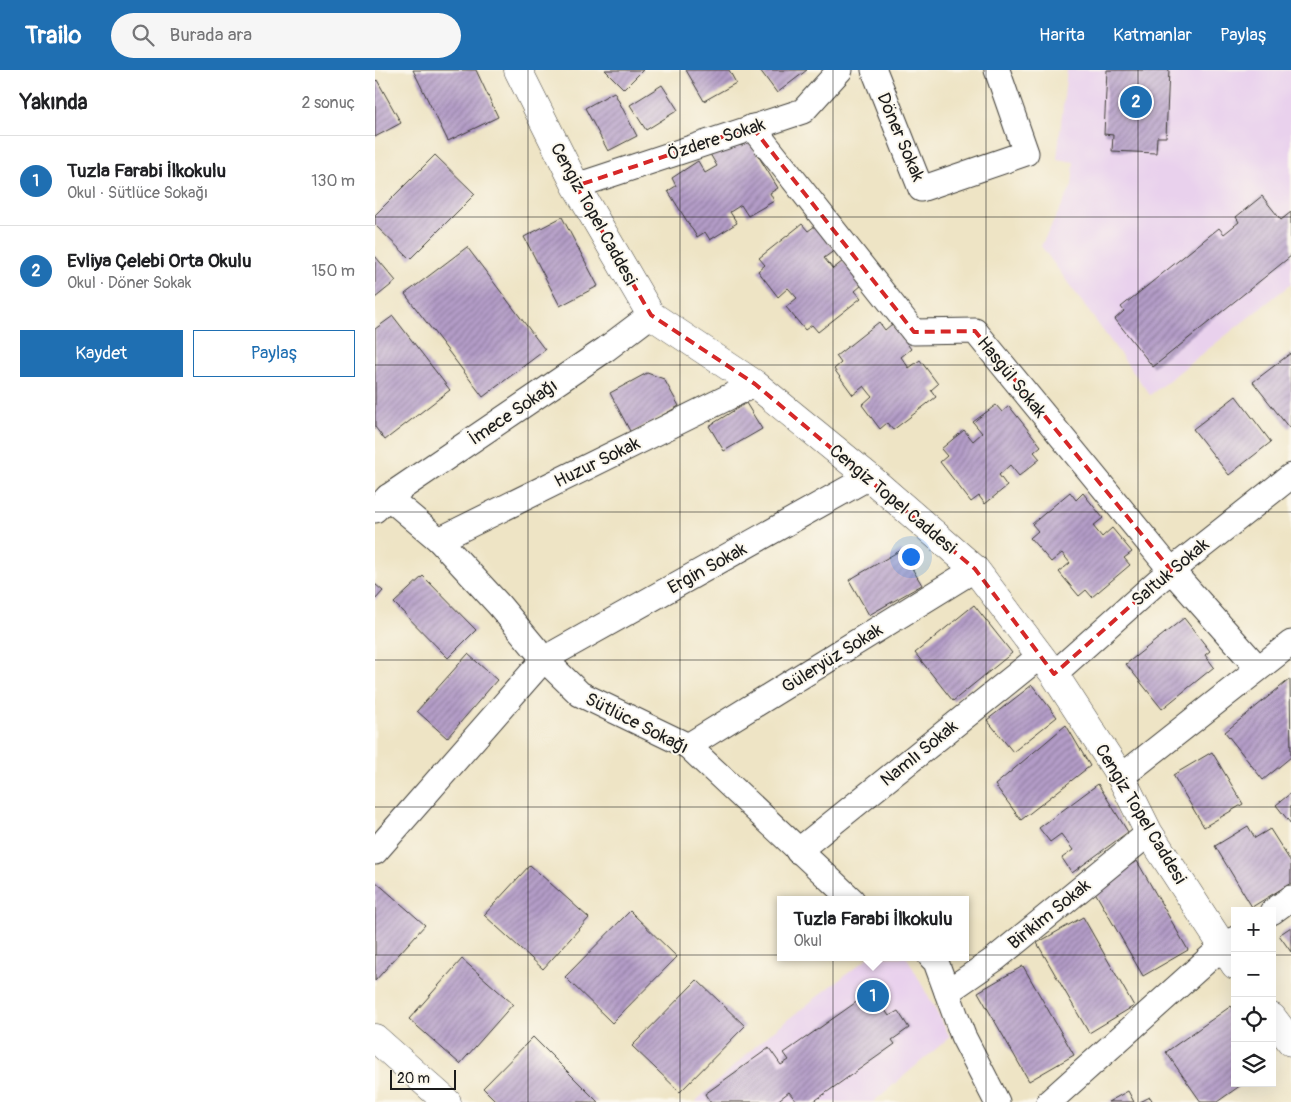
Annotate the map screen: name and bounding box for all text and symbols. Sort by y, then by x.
search box [111,13,461,58]
text: Trailo [25,21,81,50]
icon: search [129,21,157,49]
text: Burada ara [169,23,252,47]
text: Harita [1039,24,1085,47]
text: Katmanlar [1113,24,1192,47]
text: Paylaş [1220,24,1266,47]
pin: 2 [1120,83,1152,121]
text: Yakında [20,89,87,116]
street label: Döner Sokak [872,89,930,185]
text: 2 sonuç [302,93,355,113]
street label: Özdere Sokak [664,113,769,166]
street label: Cengiz Topel Caddesi [545,139,642,289]
text: Tuzla Farabi İlkokulu [67,159,226,183]
text: 1 [33,171,39,191]
text: 130 m [311,171,355,191]
text: Okul · Sütlüce Sokağı [67,183,208,203]
text: Evliya Çelebi Orta Okulu [67,249,251,273]
text: 2 [32,261,40,281]
text: 150 m [311,261,355,281]
text: Okul · Döner Sokak [67,273,191,293]
button: Kaydet [20,330,183,377]
button: Paylaş [193,330,355,377]
street label: Hasgül Sokak [972,332,1052,423]
street label: İmece Sokağı [465,374,562,451]
street label: Huzur Sokak [550,432,644,493]
street label: Cengiz Topel Caddesi [824,439,961,559]
street label: Saltuk Sokak [1127,533,1214,612]
street label: Ergin Sokak [664,537,751,599]
your location [898,544,924,570]
street label: Güleryüz Sokak [778,618,887,699]
street label: Sütlüce Sokağı [581,688,692,759]
street label: Namlı Sokak [876,715,963,792]
street label: Cengiz Topel Caddesi [1090,740,1191,888]
street label: Birikim Sokak [1003,874,1096,955]
popup [777,896,969,961]
text: Tuzla Farabi İlkokulu [793,907,953,931]
map controls [1231,907,1276,1087]
button: + [1231,907,1276,952]
text: Okul [793,931,822,951]
button: − [1231,952,1276,997]
pin: 1 [857,977,889,1015]
button: locate [1231,997,1276,1042]
button: layers [1231,1042,1276,1087]
scale bar [390,1067,456,1090]
text: 20 m [397,1070,430,1087]

